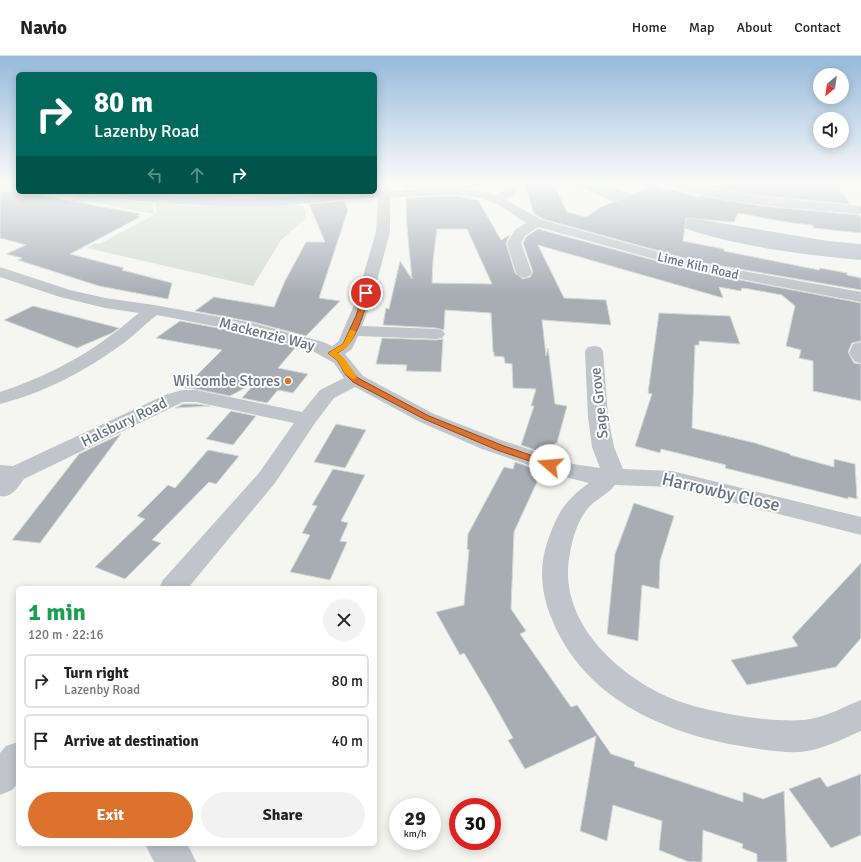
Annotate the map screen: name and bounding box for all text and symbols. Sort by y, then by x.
text: Navio [20,16,67,40]
text: Home [632,19,667,36]
text: Map [689,19,714,36]
text: About [736,19,772,36]
text: Contact [794,19,841,36]
north arrow [813,68,849,104]
map controls [813,68,849,148]
text: 80 m [94,86,153,120]
icon: right [28,88,80,140]
button: sound [813,112,849,148]
text: Lazenby Road [94,120,199,142]
icon: left [144,164,166,186]
icon: ahead [186,164,208,186]
icon: right [228,164,250,186]
street label: Lime Kiln Road [656,249,740,283]
pin [349,276,383,310]
icon: arrive [355,282,377,304]
street label: Mackenzie Way [217,313,317,355]
street label: Sage Grove [586,367,612,439]
place label: Wilcombe Stores [173,372,280,390]
marker: Wilcombe Stores [283,376,293,386]
street label: Halsbury Road [78,393,170,451]
position arrow [529,444,571,486]
street label: Harrowby Close [660,468,782,516]
text: 1 min [28,597,86,627]
button: close [323,599,365,641]
text: 120 m · 22:16 [28,627,104,643]
text: Turn right [64,664,129,682]
icon: right [30,670,52,692]
text: 80 m [332,672,363,690]
text: Lazenby Road [64,682,140,698]
icon: arrive [30,730,52,752]
text: Arrive at destination [64,732,199,750]
text: 40 m [332,732,363,750]
button: Exit [28,792,193,838]
button: Share [201,792,365,838]
speed limit sign: 30 [449,798,501,850]
text: 29 [404,806,426,831]
text: km/h [404,828,426,840]

